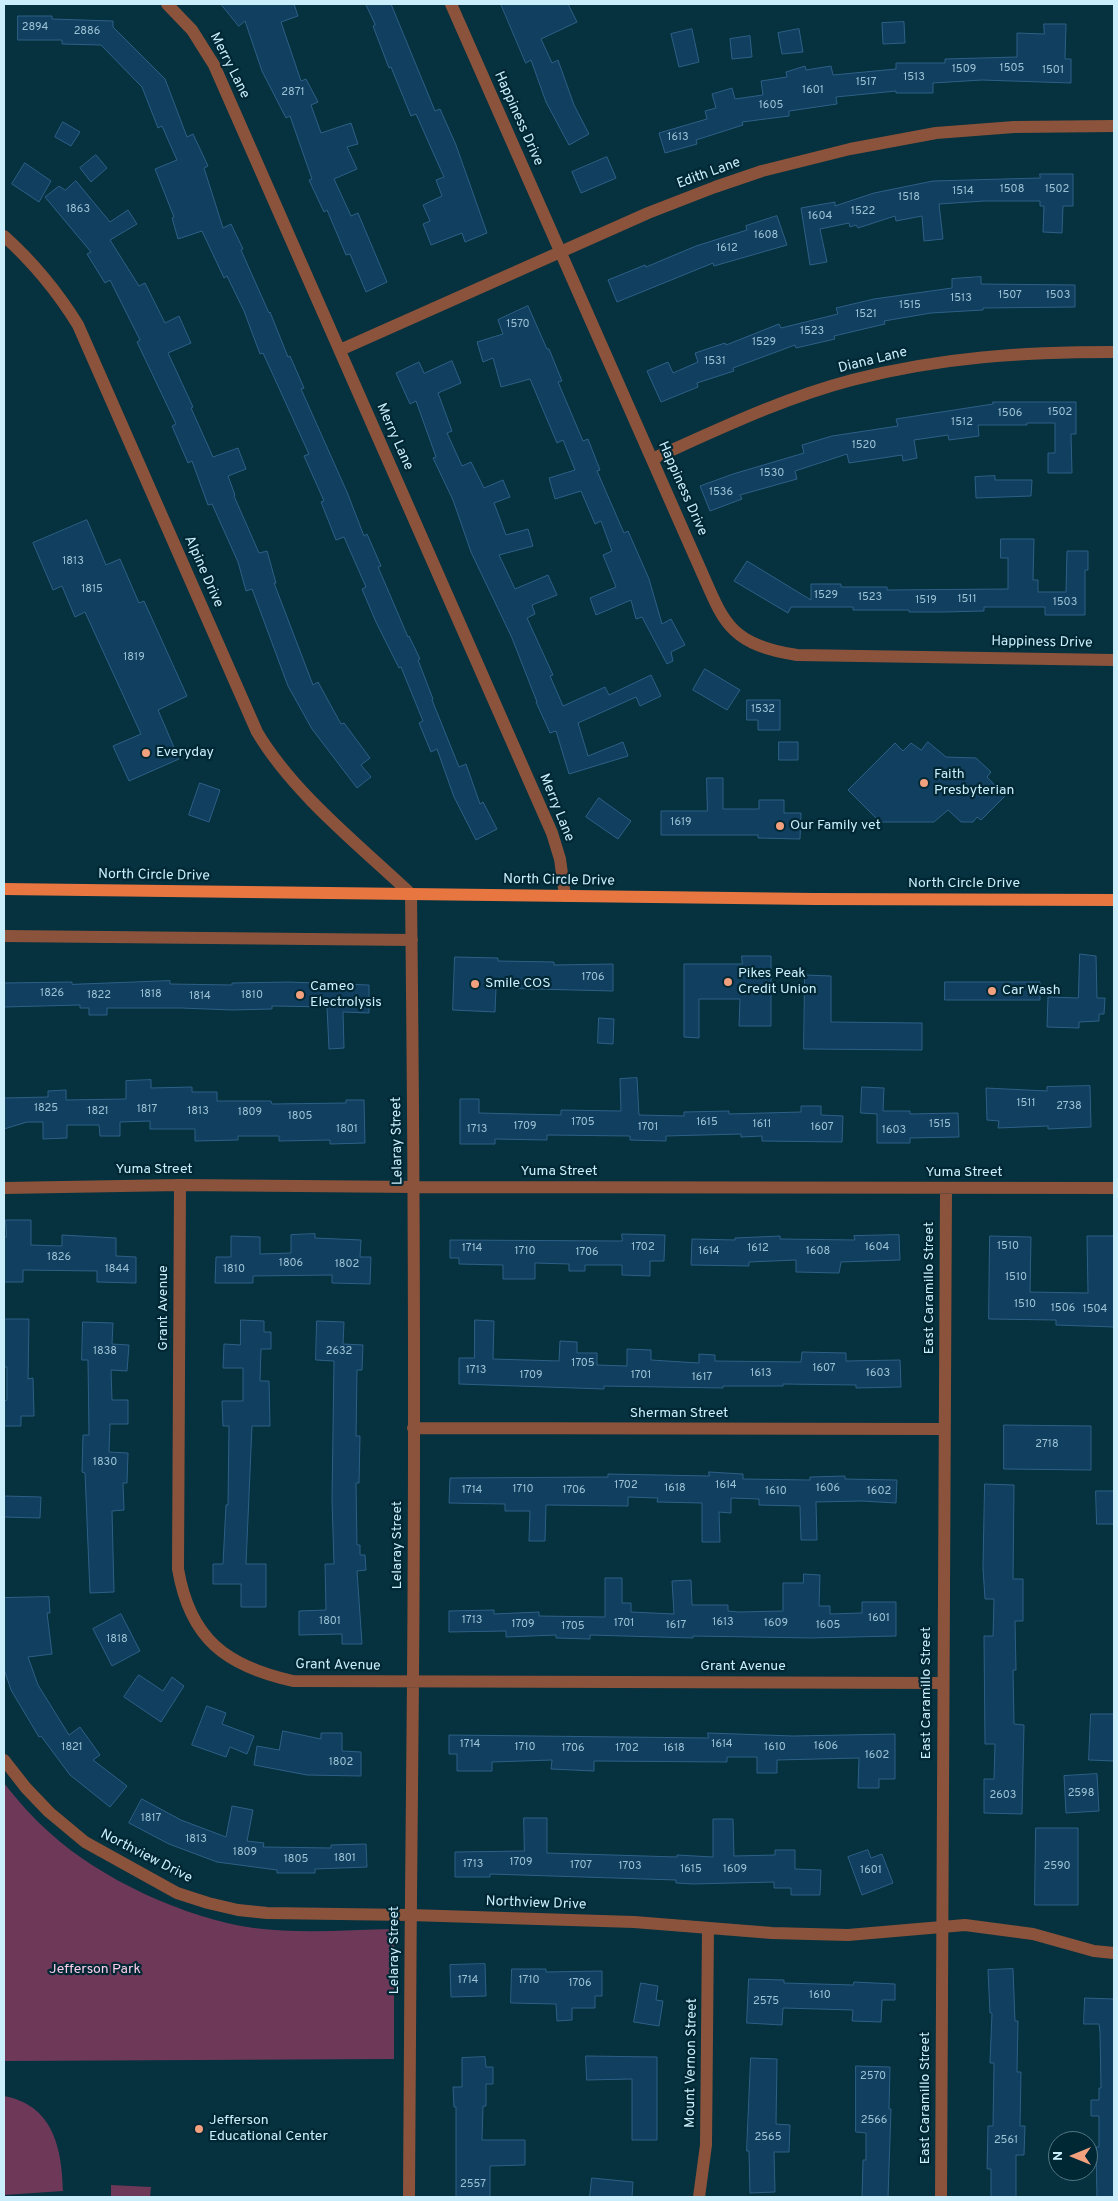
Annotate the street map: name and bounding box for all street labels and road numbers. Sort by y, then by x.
street label: Merry Lane [205,30,253,102]
street label: Happiness Drive [490,69,546,169]
street label: Edith Lane [675,155,743,193]
street label: Diana Lane [837,344,909,378]
street label: Merry Lane [372,401,416,473]
street label: Happiness Drive [654,439,710,539]
street label: Alpine Drive [180,534,226,610]
street label: Happiness Drive [991,634,1093,652]
street label: Merry Lane [535,772,577,844]
street label: North Circle Drive [98,867,210,885]
street label: North Circle Drive [503,872,615,890]
street label: North Circle Drive [908,876,1020,892]
street label: Lelaray Street [389,1097,407,1185]
street label: Yuma Street [115,1162,193,1178]
street label: Yuma Street [520,1164,598,1180]
street label: Yuma Street [925,1165,1003,1181]
street label: East Caramillo Street [922,1222,938,1354]
street label: Grant Avenue [156,1265,172,1351]
street label: Sherman Street [630,1406,728,1422]
street label: Lelaray Street [390,1501,406,1589]
street label: East Caramillo Street [919,1627,935,1759]
street label: Grant Avenue [295,1657,381,1675]
street label: Grant Avenue [700,1659,786,1675]
street label: Northview Drive [97,1827,195,1887]
street label: Northview Drive [485,1894,587,1914]
street label: Lelaray Street [387,1906,403,1994]
street label: Mount Vernon Street [682,1998,702,2128]
street label: East Caramillo Street [918,2032,934,2164]

